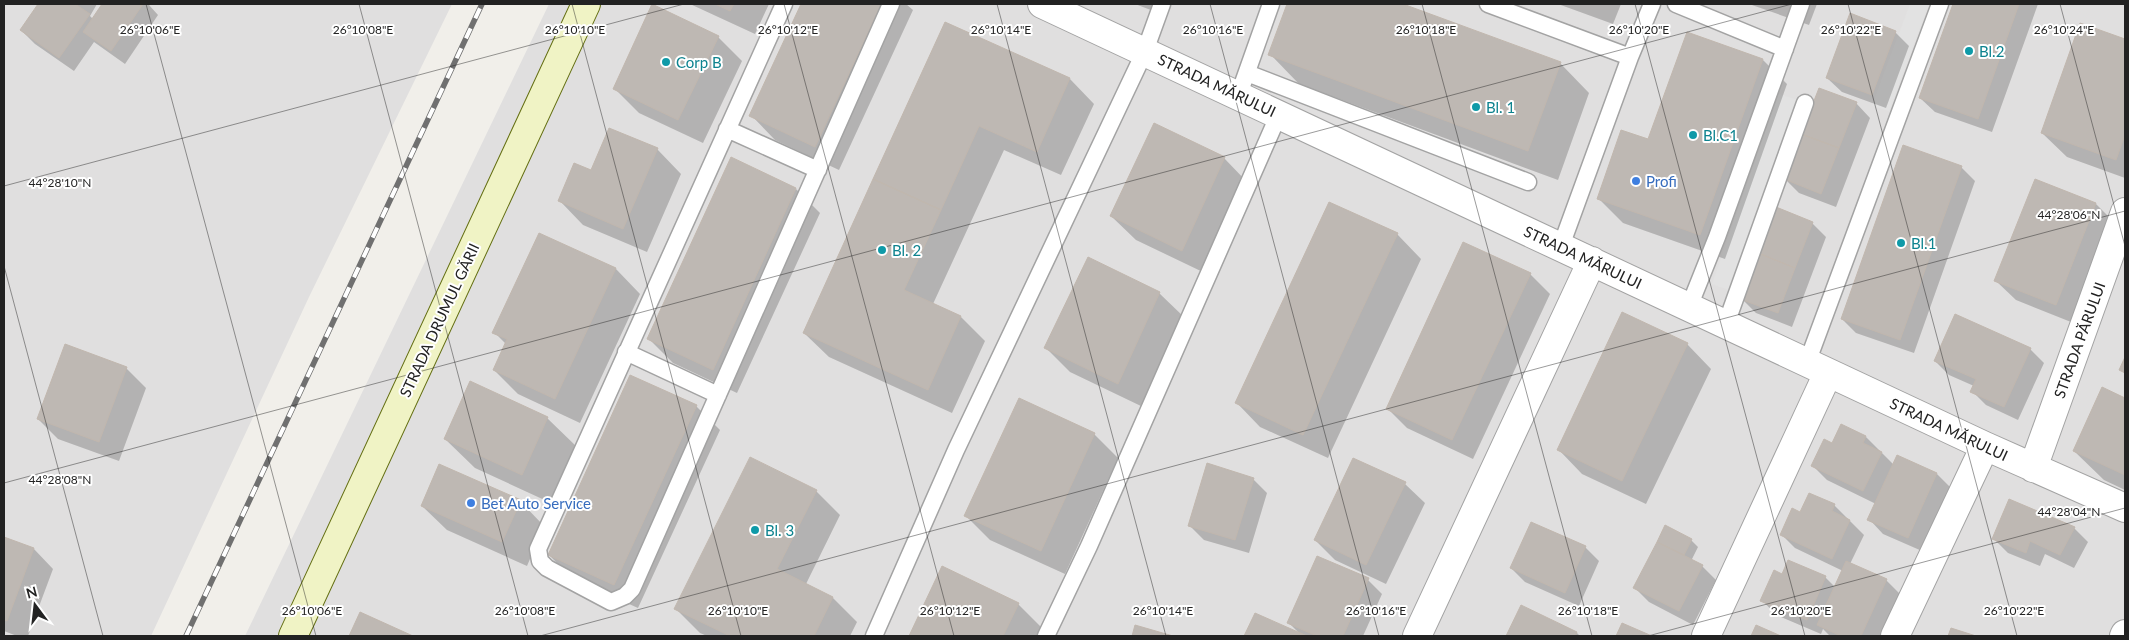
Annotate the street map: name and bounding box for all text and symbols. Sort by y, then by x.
text: 26°10'06"E [120,22,180,37]
text: 26°10'08"E [333,22,393,37]
text: 26°10'10"E [545,22,605,37]
text: 26°10'12"E [758,22,818,37]
text: 26°10'14"E [971,22,1031,37]
text: 26°10'16"E [1183,22,1243,37]
text: 26°10'18"E [1396,22,1456,37]
text: 26°10'20"E [1609,22,1669,37]
text: 26°10'22"E [1821,22,1881,37]
text: 26°10'24"E [2034,22,2094,37]
place label: Bl.2 [1979,42,2004,60]
marker: Bl.2 [1963,45,1975,57]
street label: STRADA MĂRULUI [1155,50,1279,120]
place label: Corp B [676,53,722,71]
marker: Corp B [660,56,672,68]
place label: Bl. 1 [1486,98,1515,116]
marker: Bl. 1 [1470,101,1482,113]
place label: Bl.C1 [1703,126,1738,144]
marker: Bl.C1 [1687,129,1699,141]
place label: Profi [1646,172,1677,190]
text: 44°28'10"N [29,175,91,190]
marker: Profi [1630,175,1642,187]
text: 44°28'06"N [2038,207,2100,222]
street label: STRADA MĂRULUI [1521,222,1645,292]
place label: Bl.1 [1911,234,1936,252]
marker: Bl.1 [1895,237,1907,249]
street label: STRADA DRUMUL GĂRII [395,240,483,400]
place label: Bl. 2 [892,241,921,259]
marker: Bl. 2 [876,244,888,256]
street label: STRADA PĂRULUI [2050,279,2108,401]
street label: STRADA MĂRULUI [1887,394,2011,464]
text: 44°28'08"N [29,472,91,487]
place label: Bet Auto Service [481,494,591,512]
marker: Bet Auto Service [465,497,477,509]
text: 44°28'04"N [2038,504,2100,519]
place label: Bl. 3 [765,521,794,539]
marker: Bl. 3 [749,524,761,536]
north arrow [10,580,60,630]
text: N [24,582,39,602]
text: 26°10'06"E [282,603,342,618]
text: 26°10'08"E [495,603,555,618]
text: 26°10'10"E [708,603,768,618]
text: 26°10'12"E [920,603,980,618]
text: 26°10'14"E [1133,603,1193,618]
text: 26°10'16"E [1346,603,1406,618]
text: 26°10'18"E [1558,603,1618,618]
text: 26°10'20"E [1771,603,1831,618]
text: 26°10'22"E [1984,603,2044,618]

